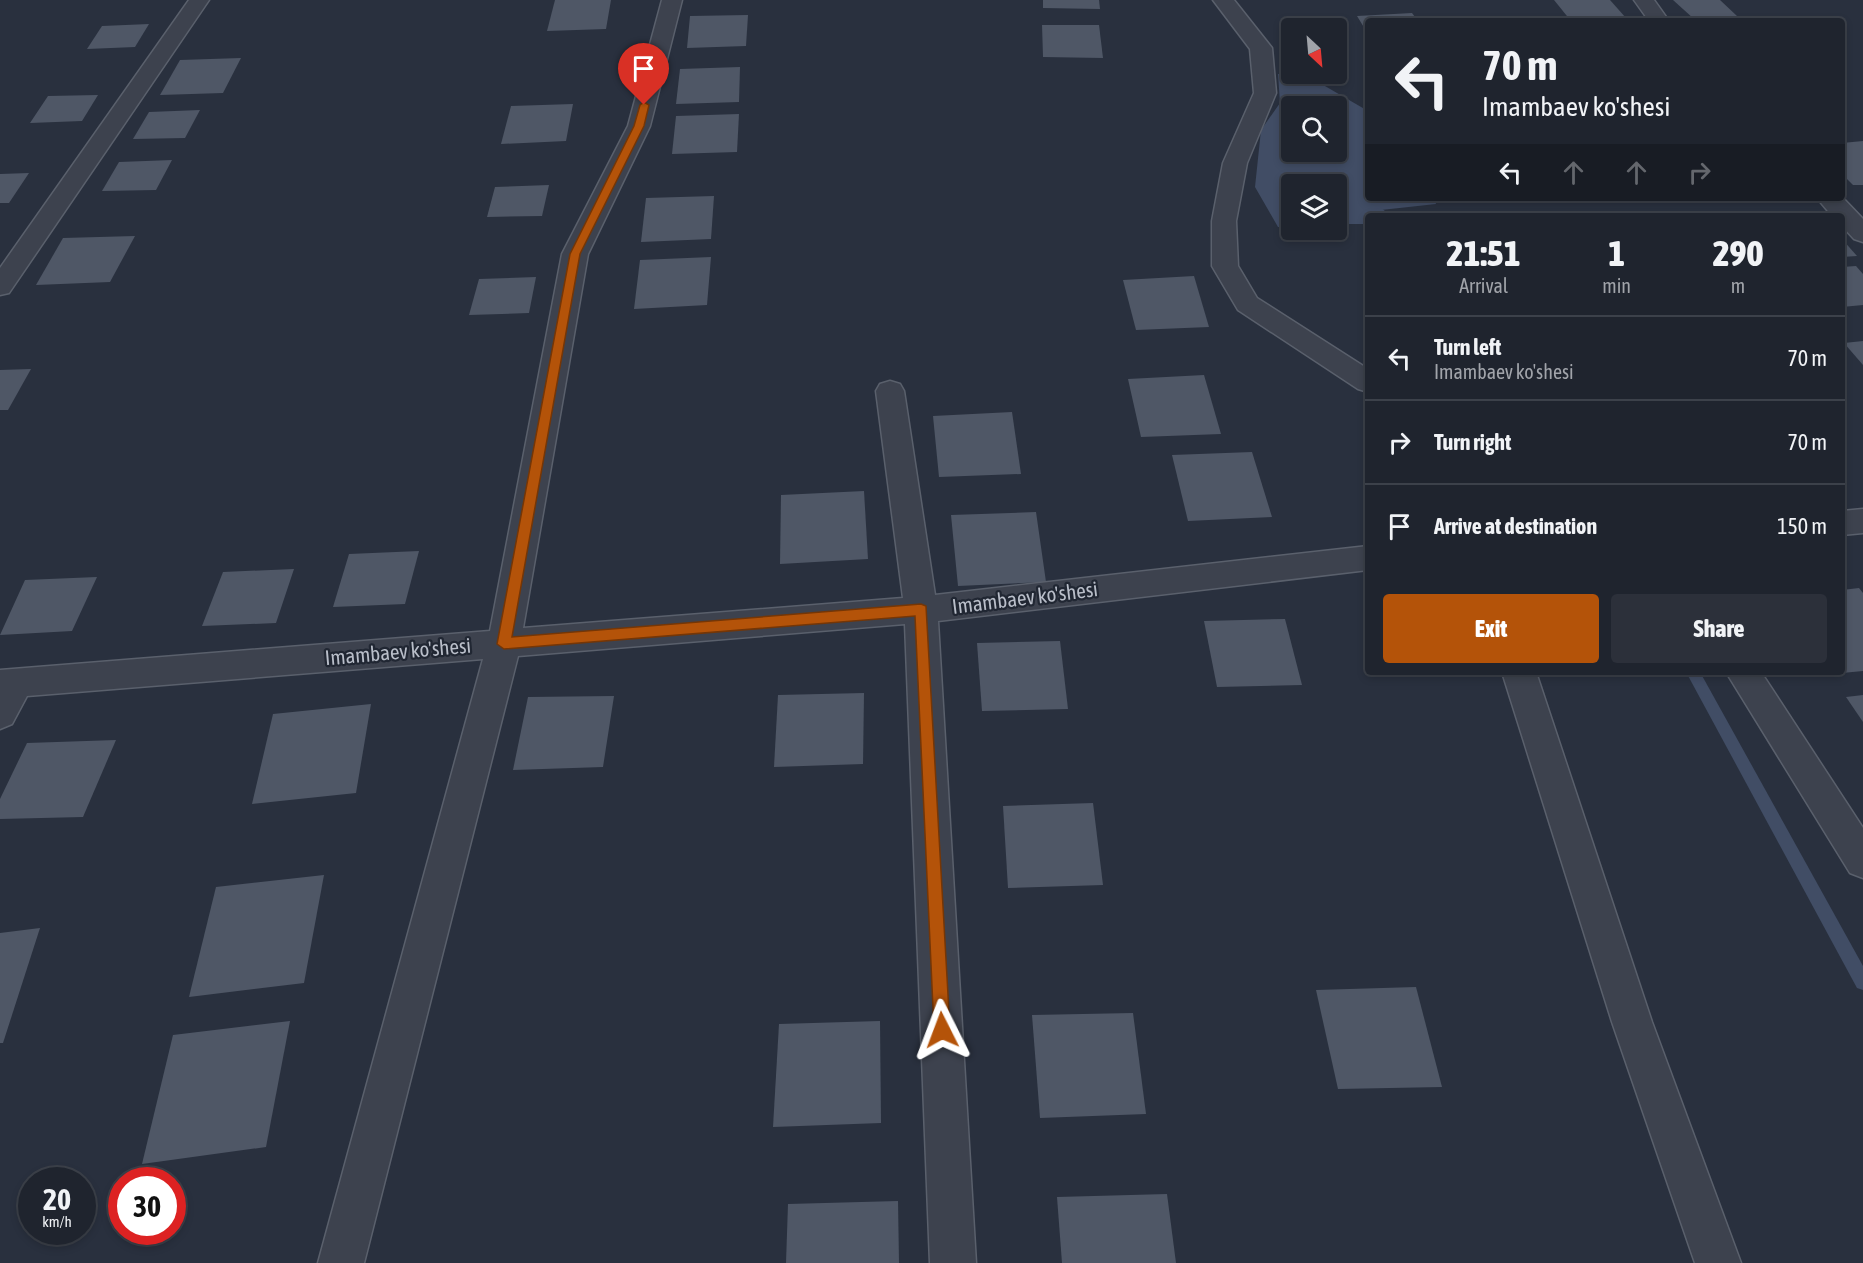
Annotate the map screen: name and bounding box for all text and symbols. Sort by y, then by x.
north arrow [1281,18,1347,84]
map controls [1281,18,1347,240]
text: 70 m [1482,41,1557,89]
icon: left [1383,42,1461,120]
pin [618,43,669,105]
icon: arrive [627,52,660,85]
text: Imambaev ko'shesi [1482,91,1671,122]
button: search [1281,96,1347,162]
icon: left [1494,156,1527,189]
icon: ahead [1557,156,1590,189]
icon: ahead [1620,156,1653,189]
icon: right [1683,156,1716,189]
button: layers [1281,174,1347,240]
text: 21:51 [1447,232,1521,274]
text: 1 [1608,232,1625,274]
text: 290 [1713,232,1763,274]
text: Arrival [1459,274,1508,297]
text: min [1602,274,1631,297]
text: m [1731,274,1745,297]
text: Turn left [1434,334,1501,360]
icon: left [1383,342,1416,375]
text: 70 m [1787,345,1827,371]
text: Imambaev ko'shesi [1434,360,1574,383]
icon: right [1383,426,1416,459]
text: Turn right [1434,429,1511,455]
text: 70 m [1787,429,1827,455]
icon: arrive [1383,510,1416,543]
text: Arrive at destination [1434,513,1597,539]
text: 150 m [1777,513,1827,539]
street label: Imambaev ko'shesi [951,576,1099,618]
button: Exit [1383,594,1599,663]
button: Share [1611,594,1827,663]
street label: Imambaev ko'shesi [324,633,472,669]
position arrow [910,998,974,1062]
speed limit sign: 30 [108,1167,186,1245]
text: 20 [43,1182,71,1216]
text: km/h [42,1213,72,1230]

